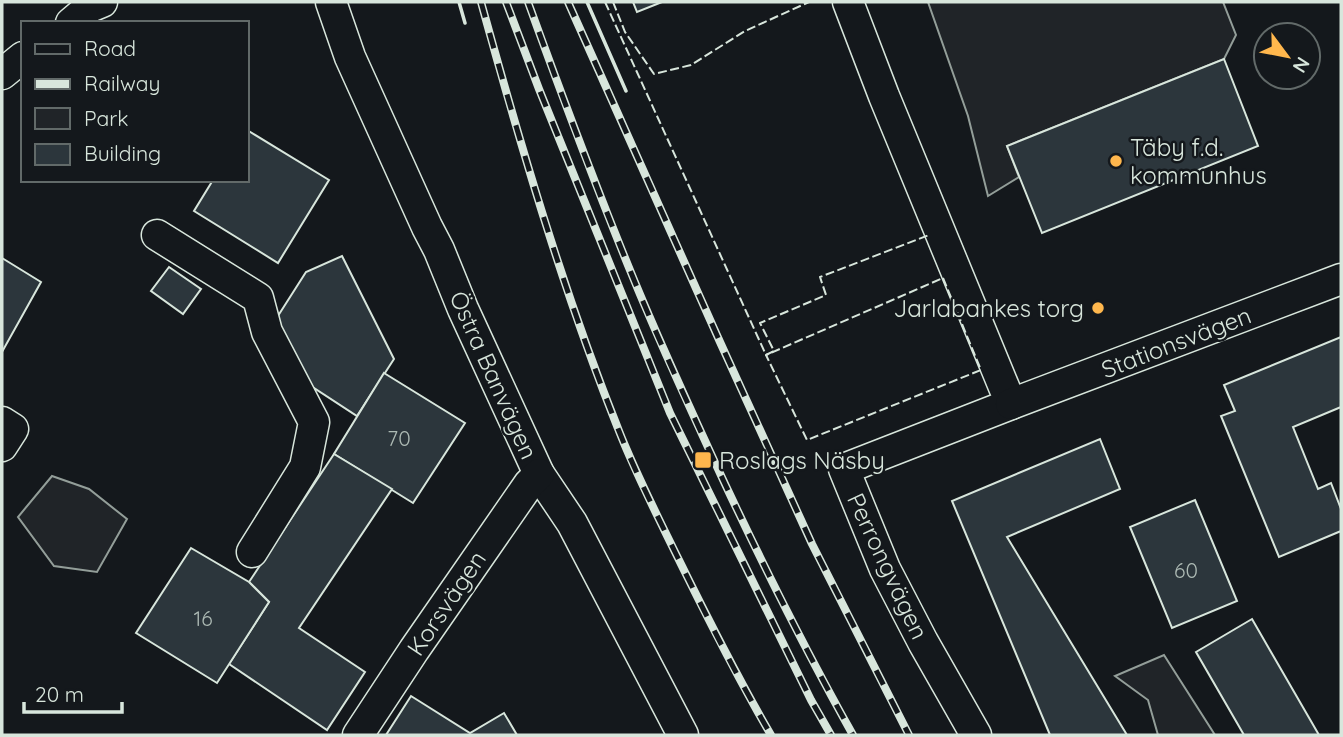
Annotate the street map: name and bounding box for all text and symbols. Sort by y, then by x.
legend [21,21,248,182]
north arrow [1252,21,1322,91]
text: Road [84,35,136,61]
text: N [1288,53,1315,77]
text: Railway [84,70,160,96]
text: Park [84,105,128,131]
place label: Täby f.d. kommunhus [1130,132,1267,190]
text: Building [84,140,161,166]
marker: Täby f.d. kommunhus [1108,153,1124,169]
street label: Östra Banvägen [444,286,544,464]
place label: Jarlabankes torg [893,293,1084,323]
marker: Jarlabankes torg [1090,300,1106,316]
street label: Stationsvägen [1097,300,1255,384]
house number: 70 [387,425,411,451]
place label: Roslags Näsby [719,445,885,475]
marker: Roslags Näsby [693,450,713,470]
street label: Perrongvägen [841,488,935,644]
street label: Korsvägen [400,545,492,661]
house number: 60 [1174,557,1198,583]
house number: 16 [193,605,213,631]
scale bar [24,670,122,714]
text: 20 m [35,681,84,707]

